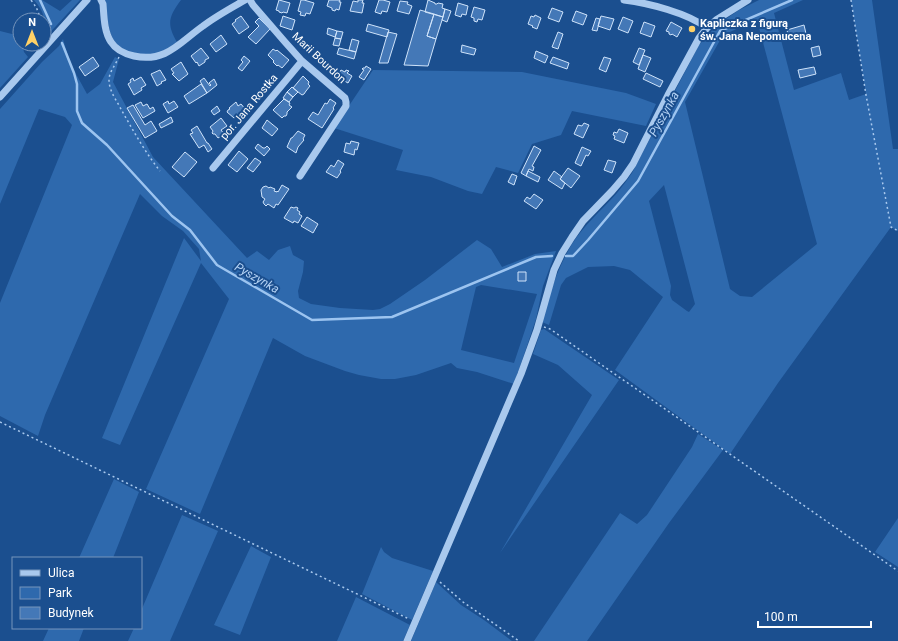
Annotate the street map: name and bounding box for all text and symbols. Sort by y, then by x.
north arrow [12,12,52,52]
text: N [28,16,36,29]
place label: Kapliczka z figurą św. Jana Nepomucena [700,17,811,43]
marker: Kapliczka z figurą św. Jana Nepomucena [687,24,697,34]
street label: Marii Bourdon [289,30,349,86]
street label: por. Jana Rostka [218,71,280,143]
water label: Pyszynka [646,89,682,139]
water label: Pyszynka [232,260,282,296]
legend [12,557,142,629]
text: Ulica [48,566,74,580]
text: Park [48,586,73,600]
scale bar [758,603,871,629]
text: Budynek [48,606,95,620]
text: 100 m [764,610,798,624]

